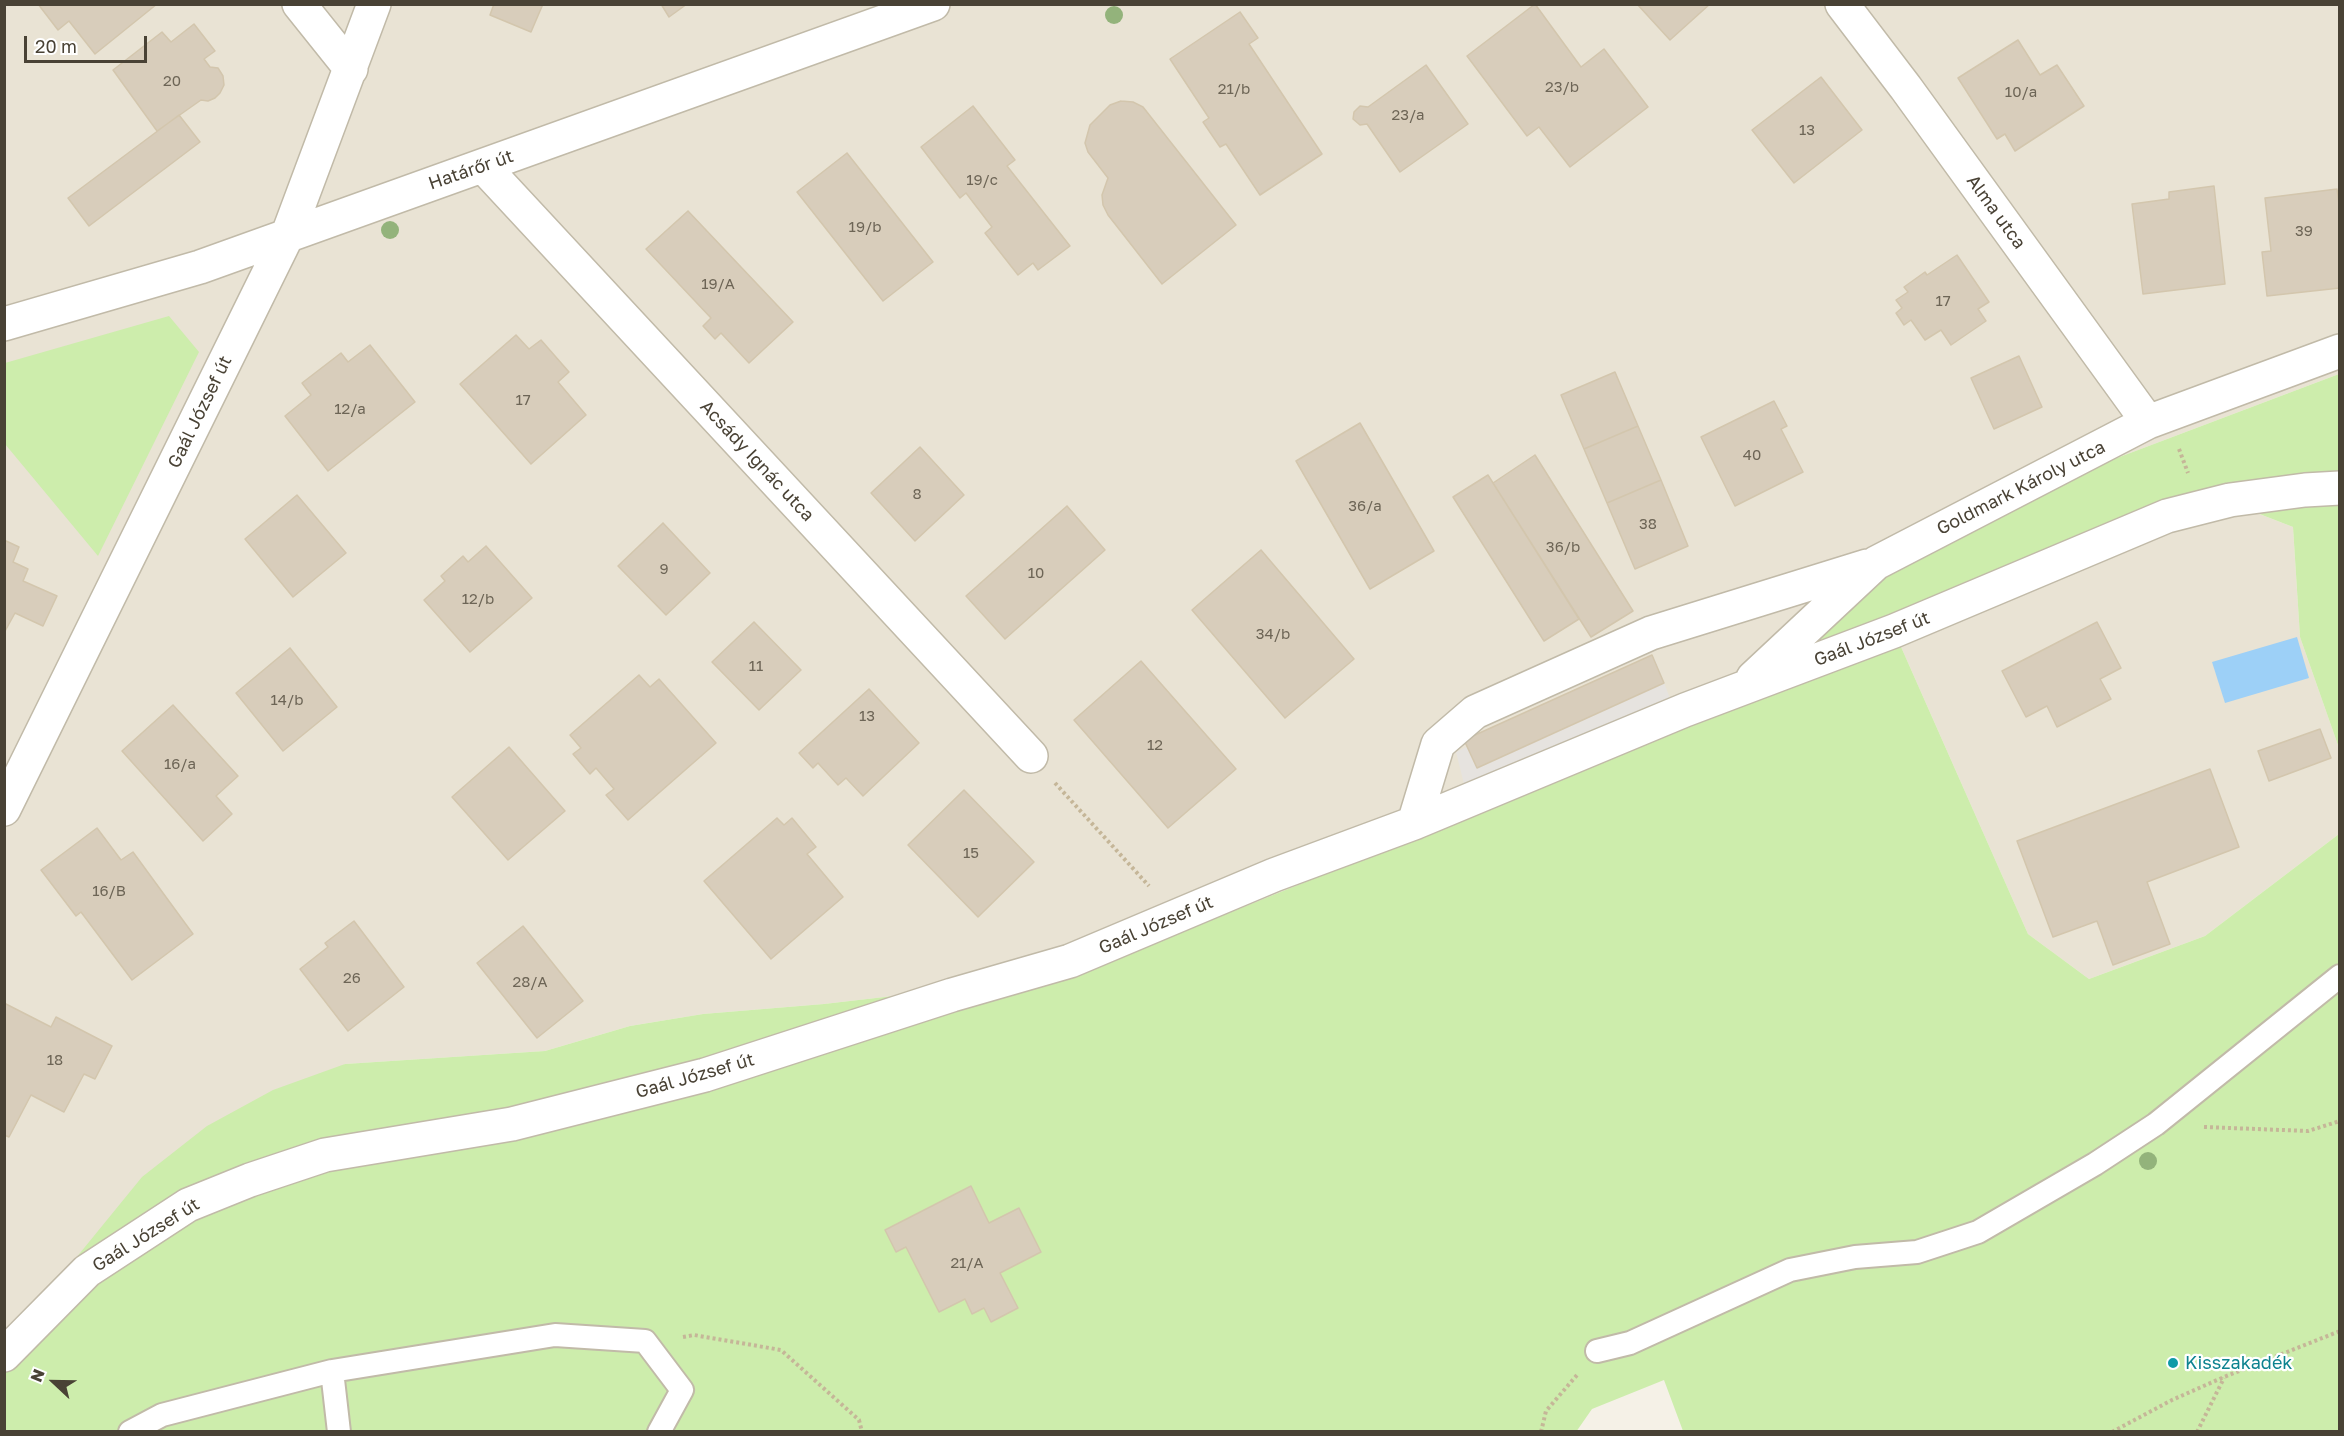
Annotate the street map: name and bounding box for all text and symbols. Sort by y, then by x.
scale bar [27,24,150,62]
text: 20 m [35,35,77,57]
house number: 20 [163,72,181,90]
house number: 23/b [1545,78,1579,96]
house number: 21/b [1218,80,1250,98]
house number: 10/a [2005,83,2037,101]
house number: 23/a [1391,106,1425,124]
house number: 13 [1799,121,1815,139]
street label: Határőr út [426,145,516,195]
house number: 19/c [966,171,998,189]
street label: Alma utca [1962,171,2030,253]
house number: 19/b [849,218,881,236]
house number: 39 [2295,222,2313,240]
house number: 19/A [701,275,735,293]
house number: 17 [1935,292,1951,310]
street label: Gaál József út [164,352,236,472]
house number: 17 [515,391,531,409]
street label: Acsády Ignác utca [695,396,819,526]
house number: 12/a [334,400,366,418]
street label: Goldmark Károly utca [1933,436,2109,540]
house number: 40 [1743,446,1761,464]
house number: 8 [912,485,922,503]
house number: 36/a [1348,497,1382,515]
house number: 38 [1639,515,1657,533]
house number: 36/b [1546,538,1580,556]
house number: 9 [659,560,669,578]
house number: 10 [1028,564,1044,582]
house number: 12/b [462,590,494,608]
street label: Gaál József út [1811,607,1933,671]
house number: 34/b [1256,625,1290,643]
house number: 11 [749,657,763,675]
house number: 14/b [271,691,303,709]
house number: 13 [859,707,875,725]
house number: 12 [1147,736,1163,754]
house number: 16/a [164,755,196,773]
house number: 15 [963,844,979,862]
house number: 16/B [92,882,126,900]
street label: Gaál József út [1096,891,1216,959]
house number: 26 [343,969,361,987]
house number: 28/A [512,973,548,991]
street label: Gaál József út [633,1049,757,1103]
house number: 18 [47,1051,63,1069]
street label: Gaál József út [88,1193,204,1277]
house number: 21/A [950,1254,984,1272]
north arrow [24,1352,84,1412]
place label: Kisszakadék [2185,1352,2293,1374]
marker: Kisszakadék [2166,1356,2180,1370]
text: N [26,1366,49,1385]

